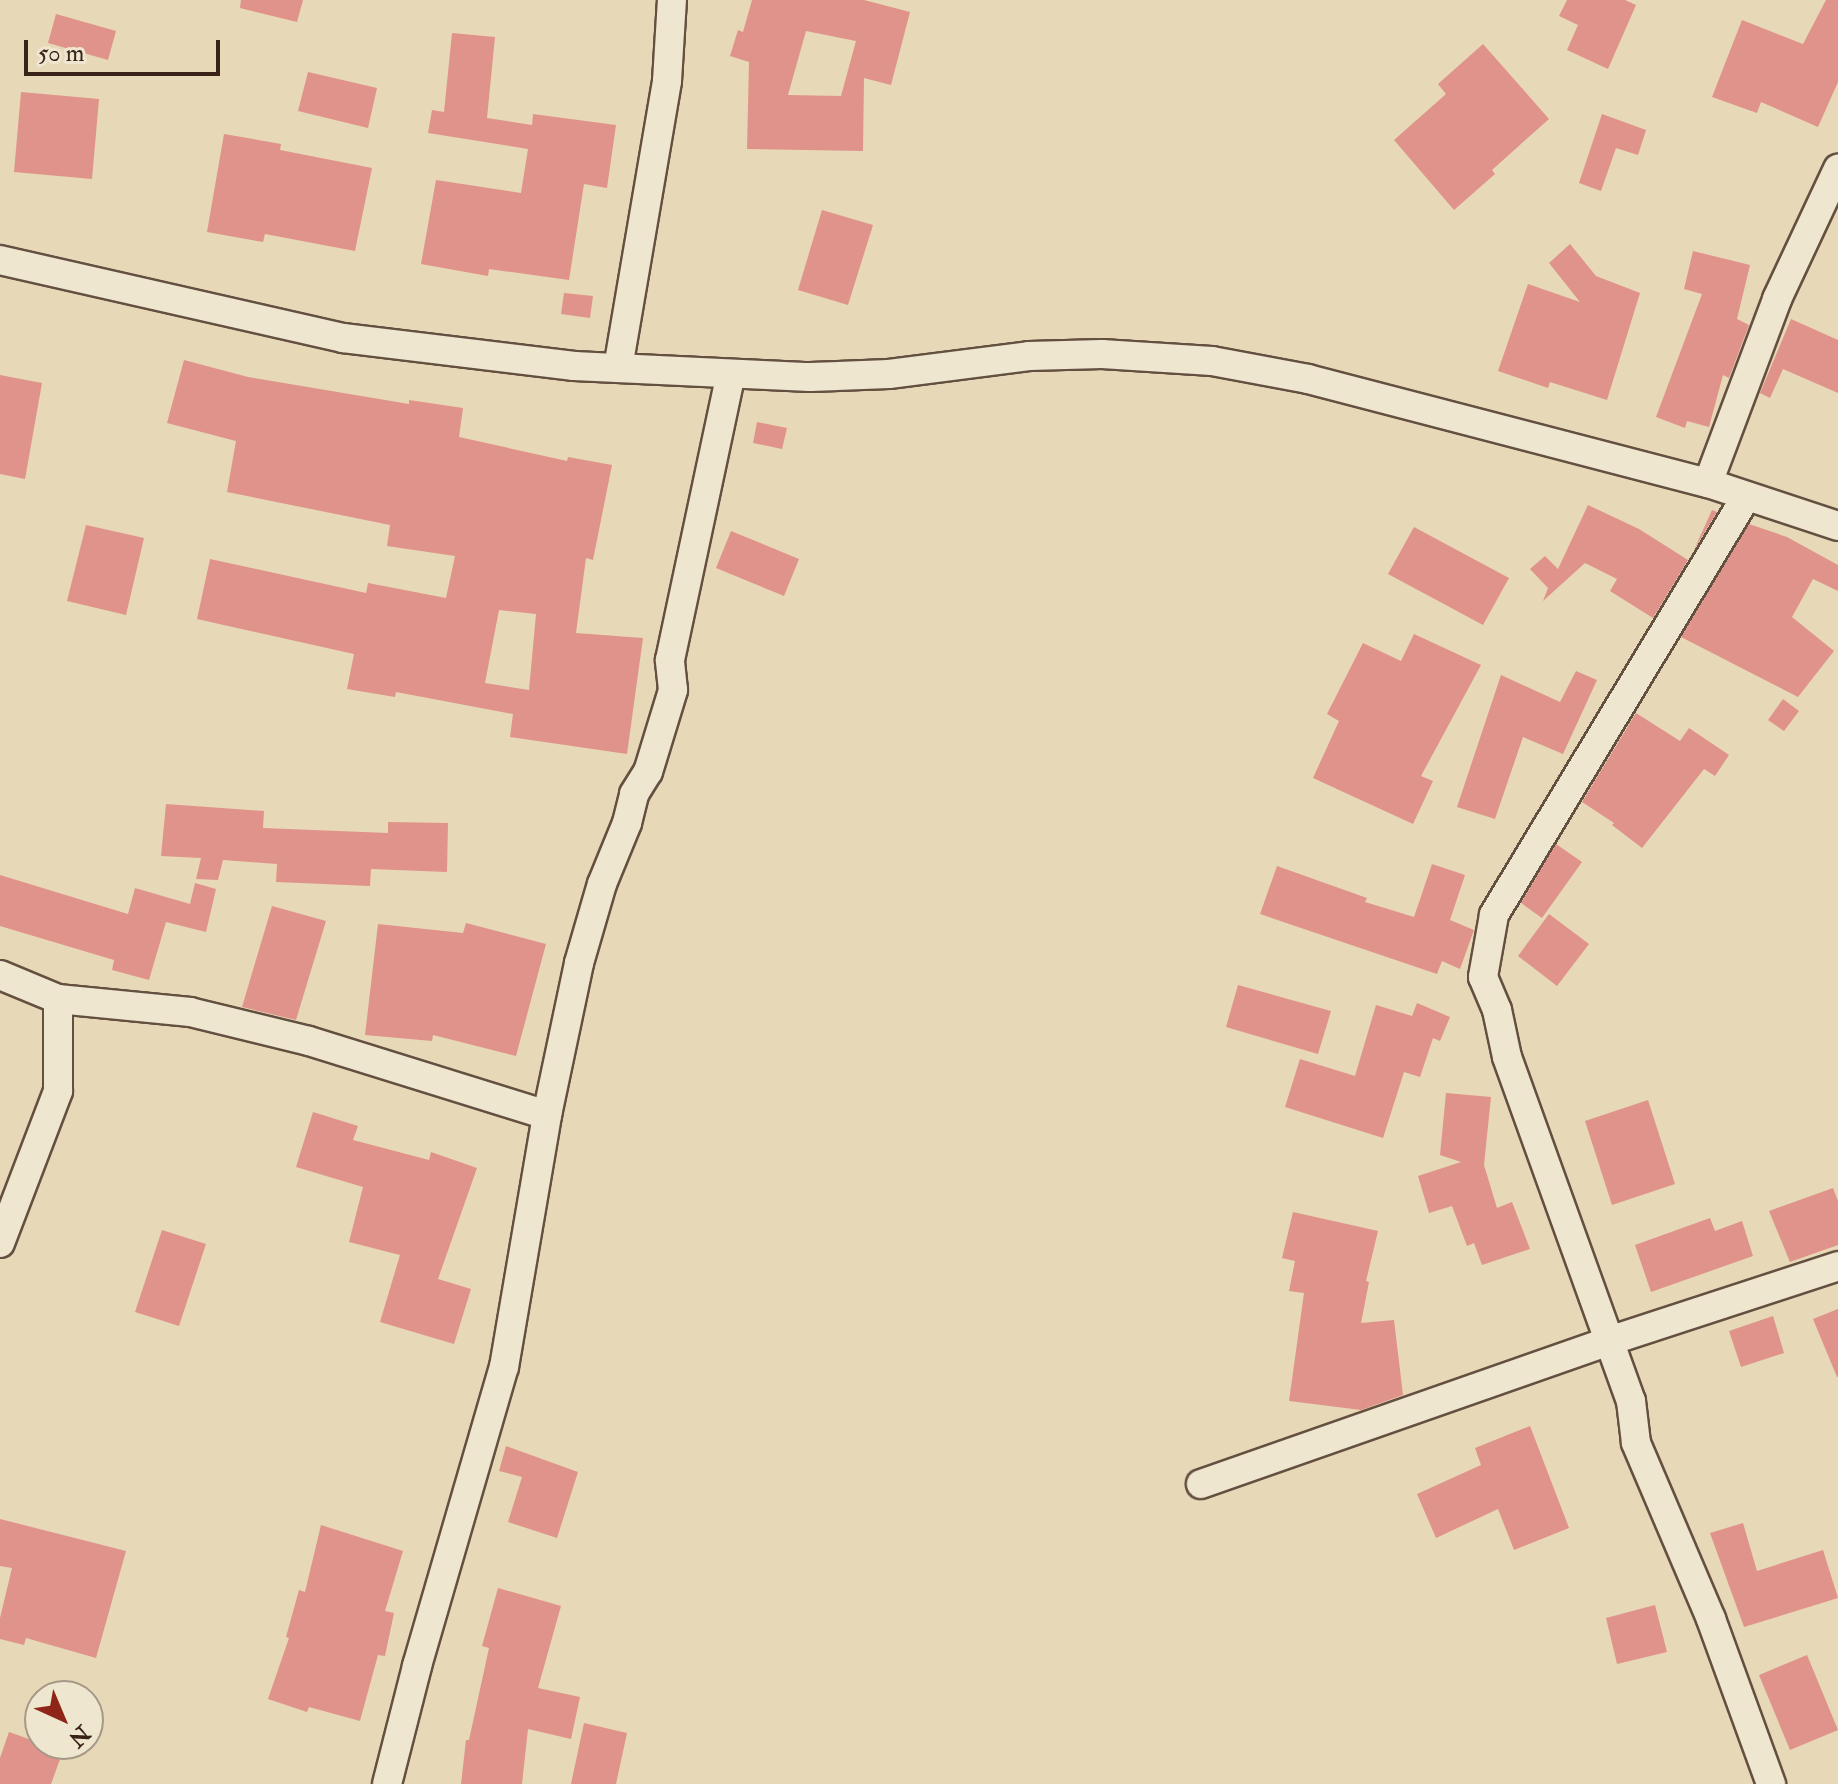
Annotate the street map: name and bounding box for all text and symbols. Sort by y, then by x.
scale bar [28,24,224,74]
text: 50 m [38,38,84,69]
north arrow [24,1680,104,1760]
text: N [62,1719,96,1753]

